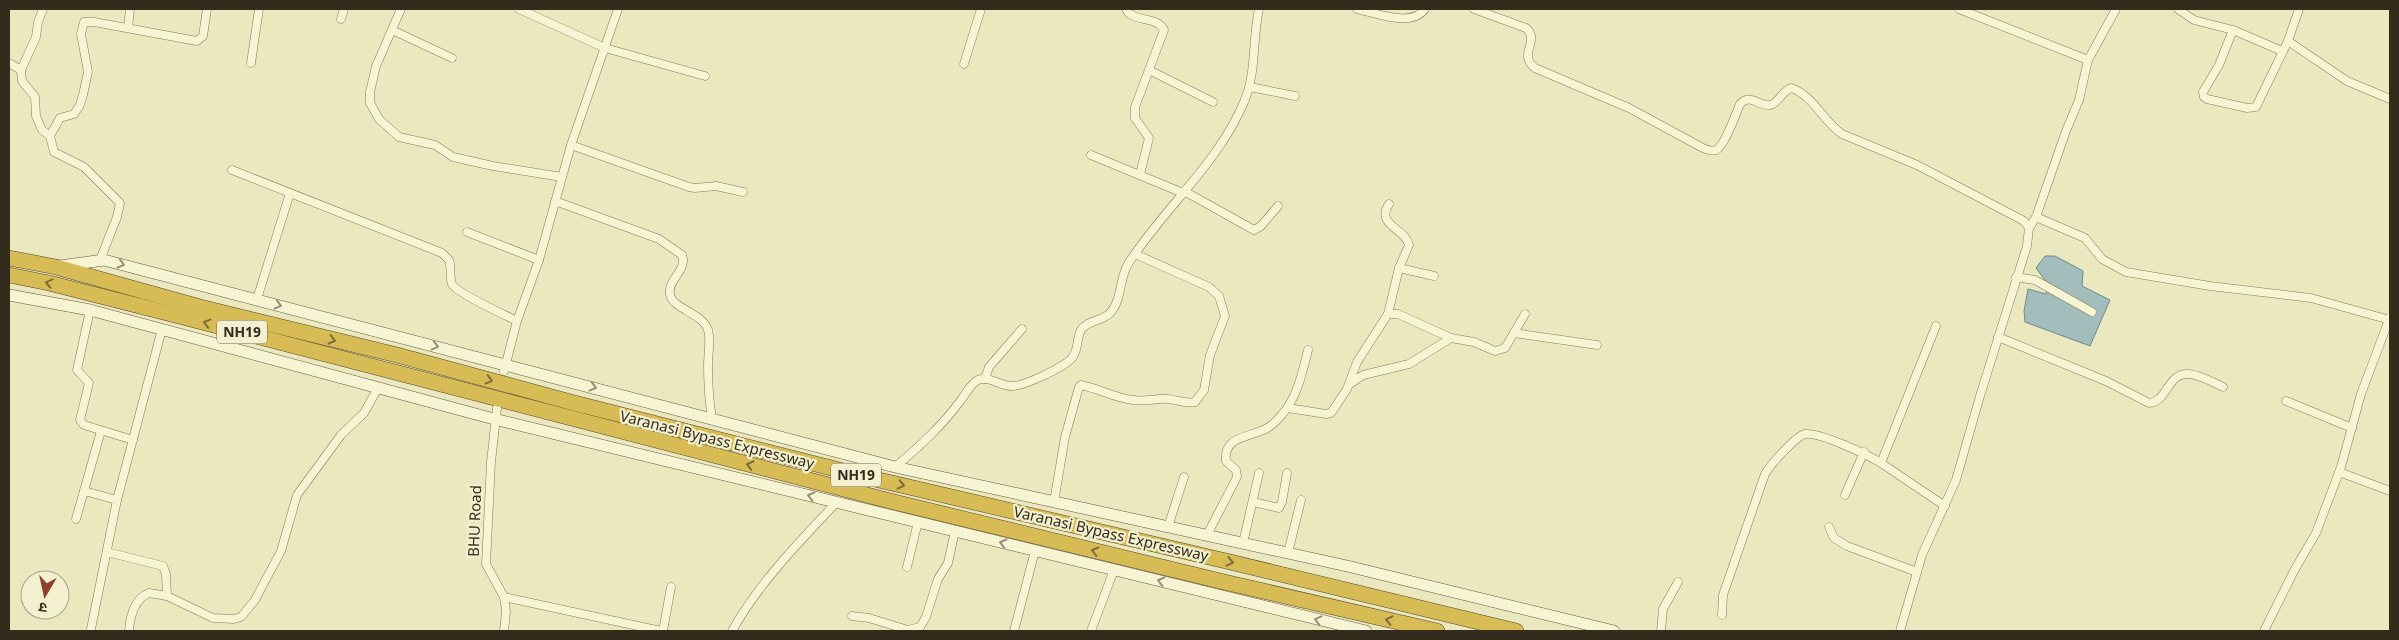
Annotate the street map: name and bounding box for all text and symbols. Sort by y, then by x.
one-way arrow [116,258,125,269]
one-way arrow [45,278,54,289]
one-way arrow [274,299,283,310]
one-way arrow [202,318,211,329]
road number: NH19 [217,321,267,344]
one-way arrow [327,334,335,344]
one-way arrow [431,340,439,350]
one-way arrow [485,375,493,385]
one-way arrow [588,381,597,392]
street label: Varanasi Bypass Expressway [618,408,816,475]
one-way arrow [747,460,755,470]
road number: NH19 [831,464,881,486]
one-way arrow [897,479,905,490]
street label: BHU Road [466,485,487,557]
one-way arrow [806,491,815,502]
street label: Varanasi Bypass Expressway [1011,504,1210,567]
one-way arrow [998,538,1007,549]
one-way arrow [1090,546,1099,557]
one-way arrow [1225,556,1234,567]
north arrow [20,570,70,620]
one-way arrow [1156,576,1165,587]
text: उ [37,596,49,616]
one-way arrow [1314,615,1323,626]
one-way arrow [1385,615,1394,626]

